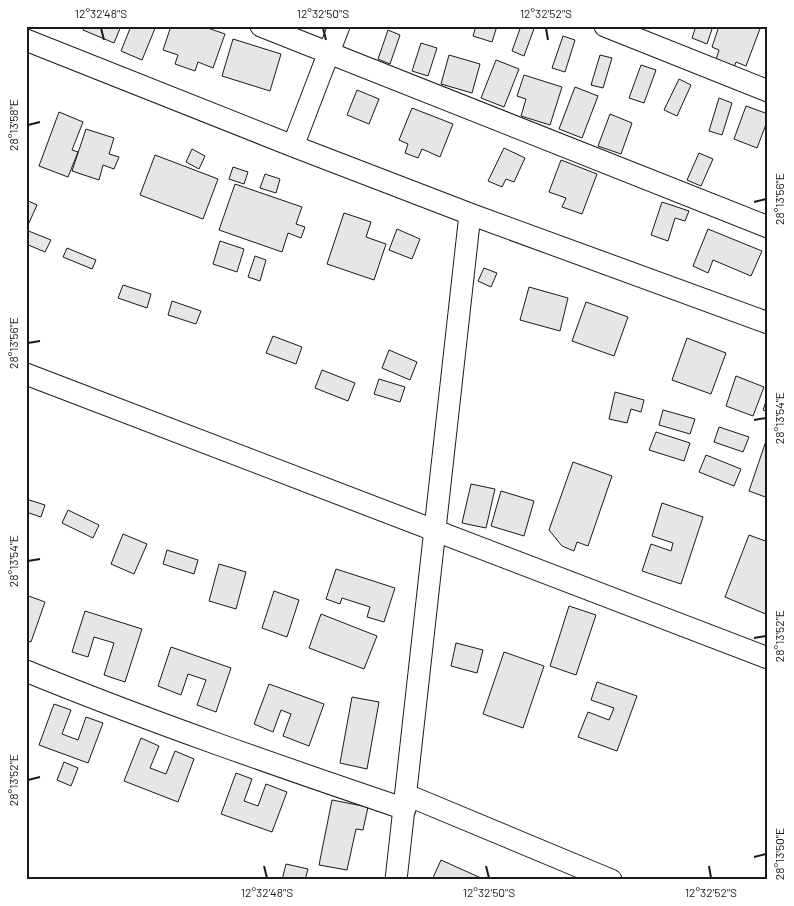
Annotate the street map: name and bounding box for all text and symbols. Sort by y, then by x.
text: 12°32'48"S [75,6,127,20]
text: 12°32'50"S [297,6,349,20]
text: 12°32'52"S [520,6,572,20]
text: 28°13'58"E [6,99,20,151]
text: 28°13'56"E [772,173,786,225]
text: 28°13'56"E [6,317,20,369]
text: 28°13'54"E [772,392,786,444]
text: 28°13'54"E [6,535,20,587]
text: 28°13'52"E [772,610,786,662]
text: 28°13'52"E [6,754,20,806]
text: 28°13'50"E [772,828,786,880]
text: 12°32'48"S [241,885,293,899]
text: 12°32'50"S [463,885,515,899]
text: 12°32'52"S [685,885,737,899]

